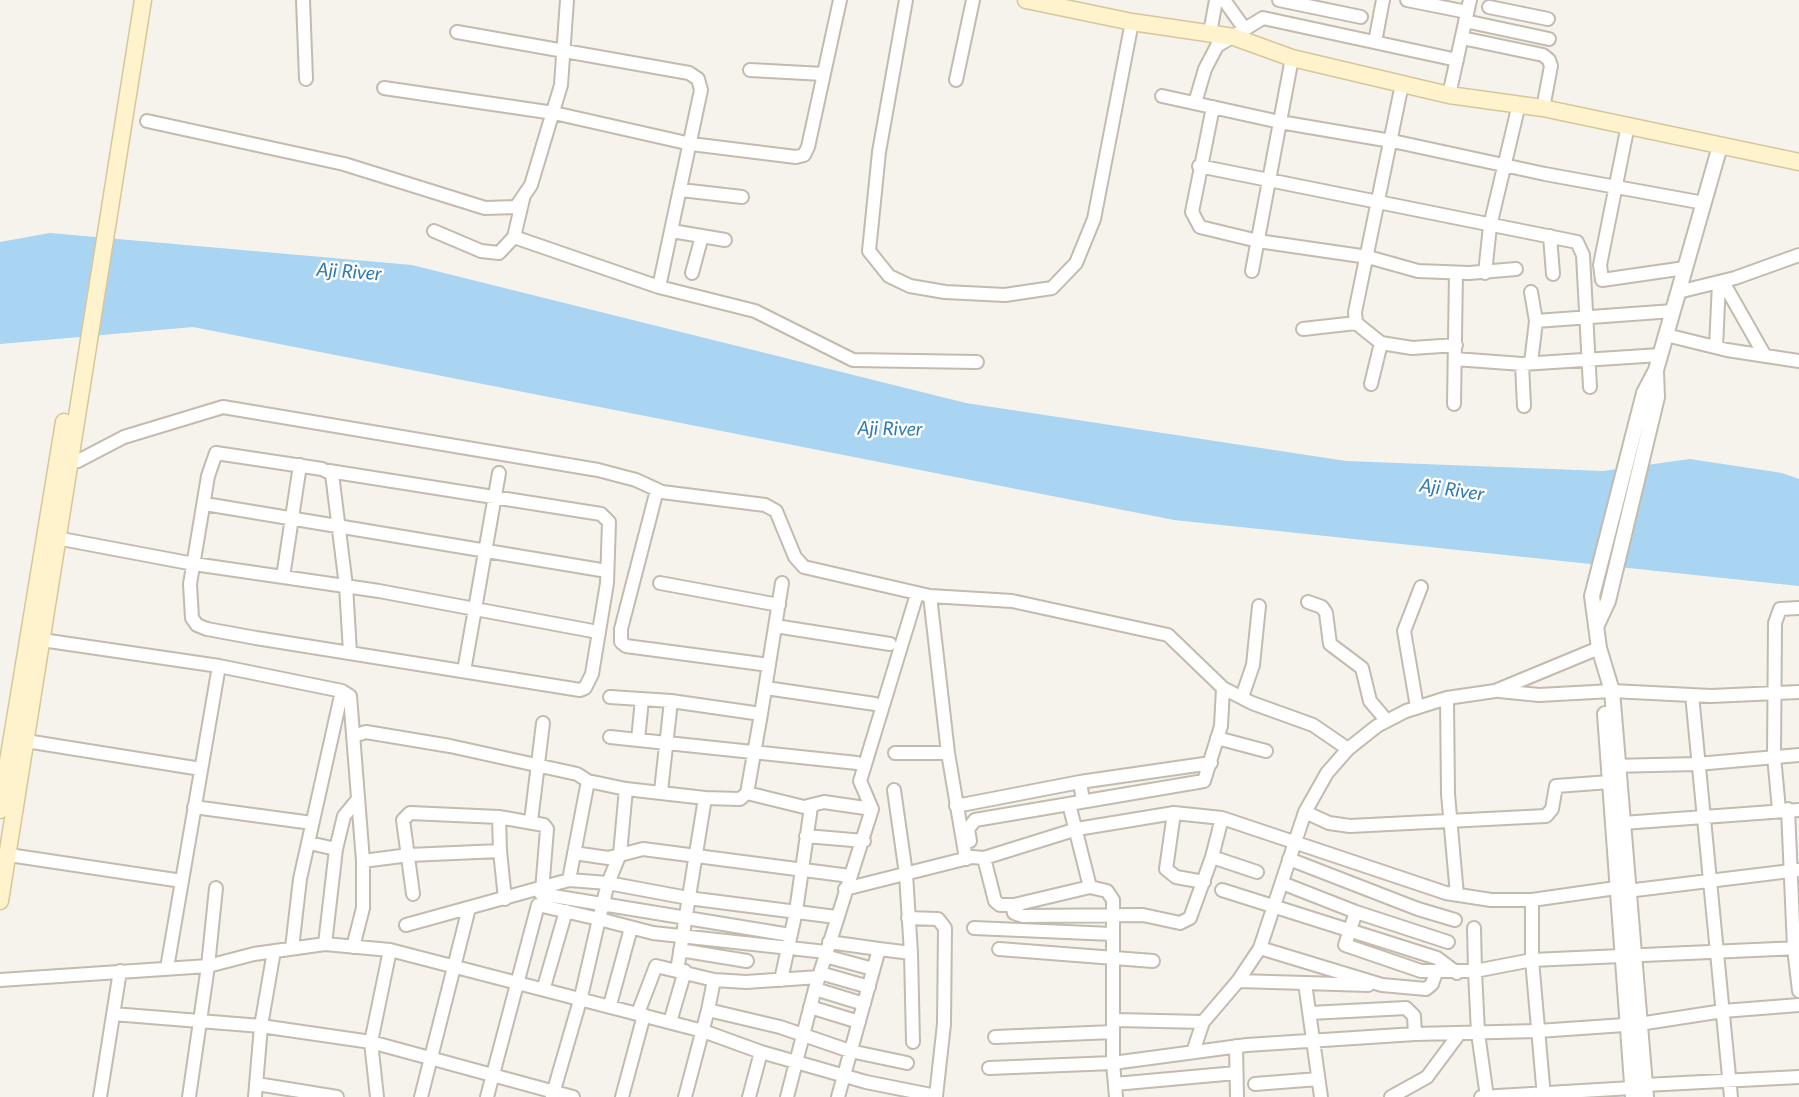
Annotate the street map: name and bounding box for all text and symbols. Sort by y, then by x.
water label: Aji River [316,258,382,286]
water label: Aji River [857,417,923,441]
water label: Aji River [1418,474,1486,506]

